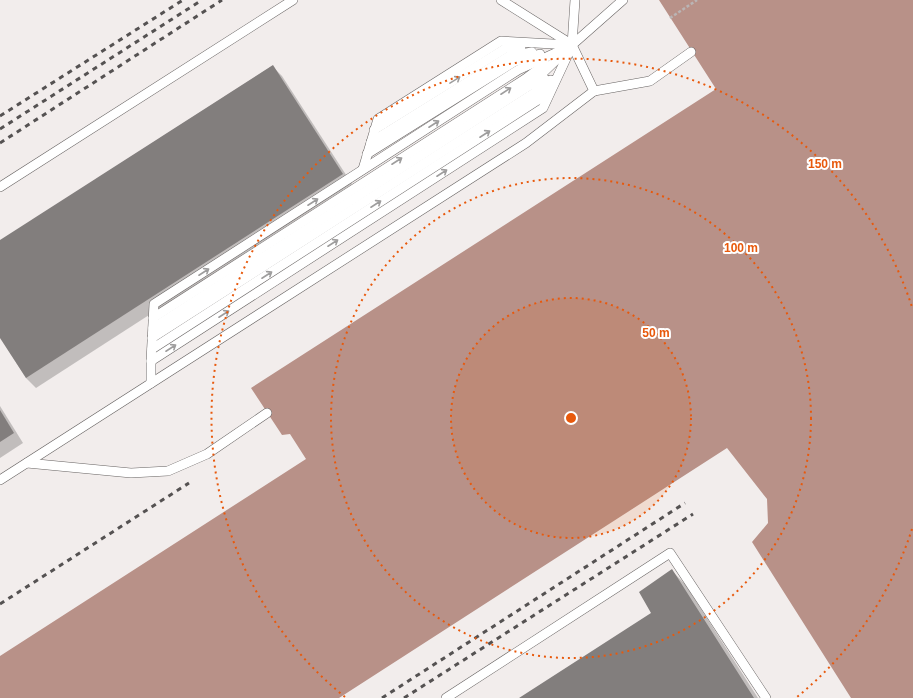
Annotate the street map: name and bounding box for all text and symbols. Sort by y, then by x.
one-way arrow [449,75,461,83]
one-way arrow [500,87,511,95]
one-way arrow [428,119,440,127]
one-way arrow [479,130,490,138]
one-way arrow [391,157,403,165]
text: 150 m [808,157,842,171]
one-way arrow [437,169,448,177]
one-way arrow [307,197,319,205]
one-way arrow [370,200,382,208]
one-way arrow [327,239,339,247]
text: 100 m [724,241,758,255]
one-way arrow [198,268,209,276]
one-way arrow [261,271,272,279]
one-way arrow [218,310,229,318]
text: 50 m [642,326,670,340]
one-way arrow [165,344,176,352]
centre of rings [564,411,578,425]

